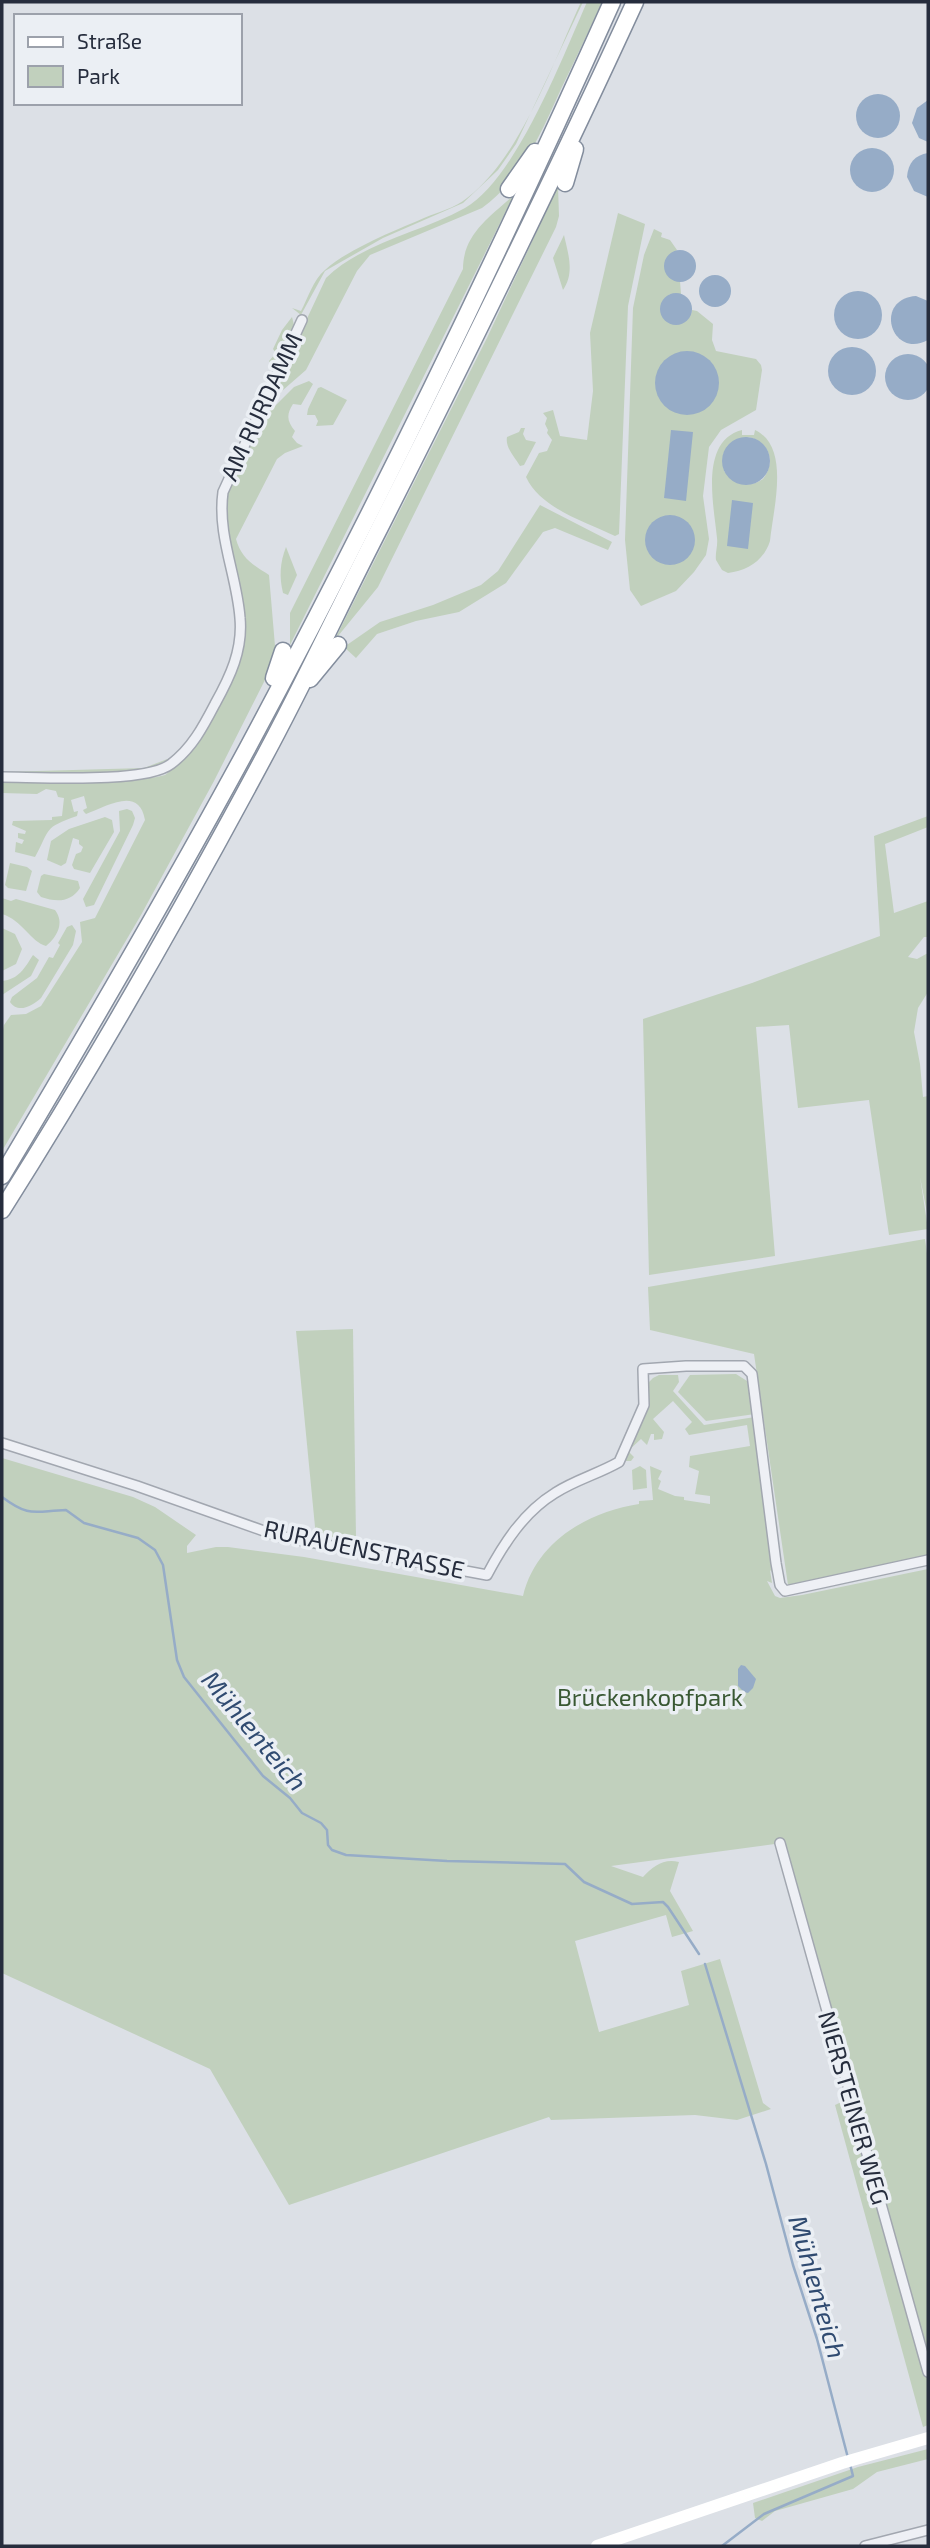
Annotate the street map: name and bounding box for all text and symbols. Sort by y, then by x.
legend [14,14,242,105]
text: Straße [77,28,142,53]
text: Park [77,63,120,88]
street label: AM RURDAMM [214,328,308,485]
street label: RURAUENSTRASSE [261,1513,467,1584]
water label: Mühlenteich [196,1664,314,1796]
park label: Brückenkopfpark [557,1682,743,1711]
street label: NIERSTEINER WEG [813,2007,896,2208]
water label: Mühlenteich [783,2212,854,2361]

